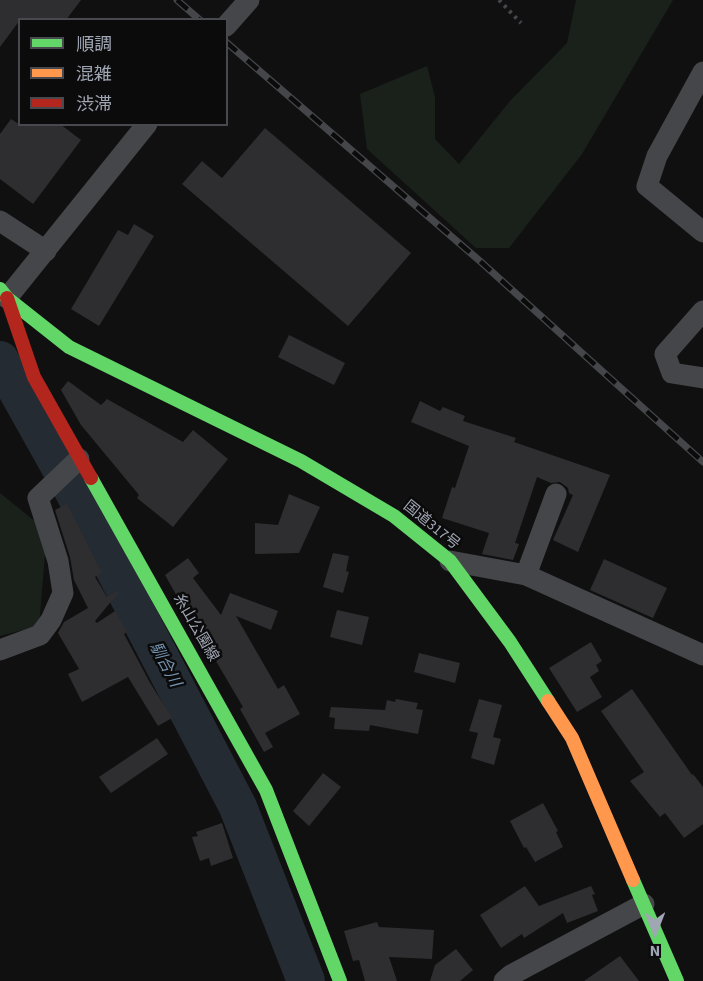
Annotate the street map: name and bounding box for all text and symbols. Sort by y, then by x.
legend [18,18,228,126]
text: 順調 [76,32,112,57]
text: 混雑 [76,62,112,87]
text: 渋滞 [76,92,112,117]
street label: 国道317号 [399,498,463,554]
street label: 糸山公園線 [168,591,222,665]
water label: 馴合川 [144,639,184,691]
north arrow [625,903,685,963]
text: N [650,940,660,962]

